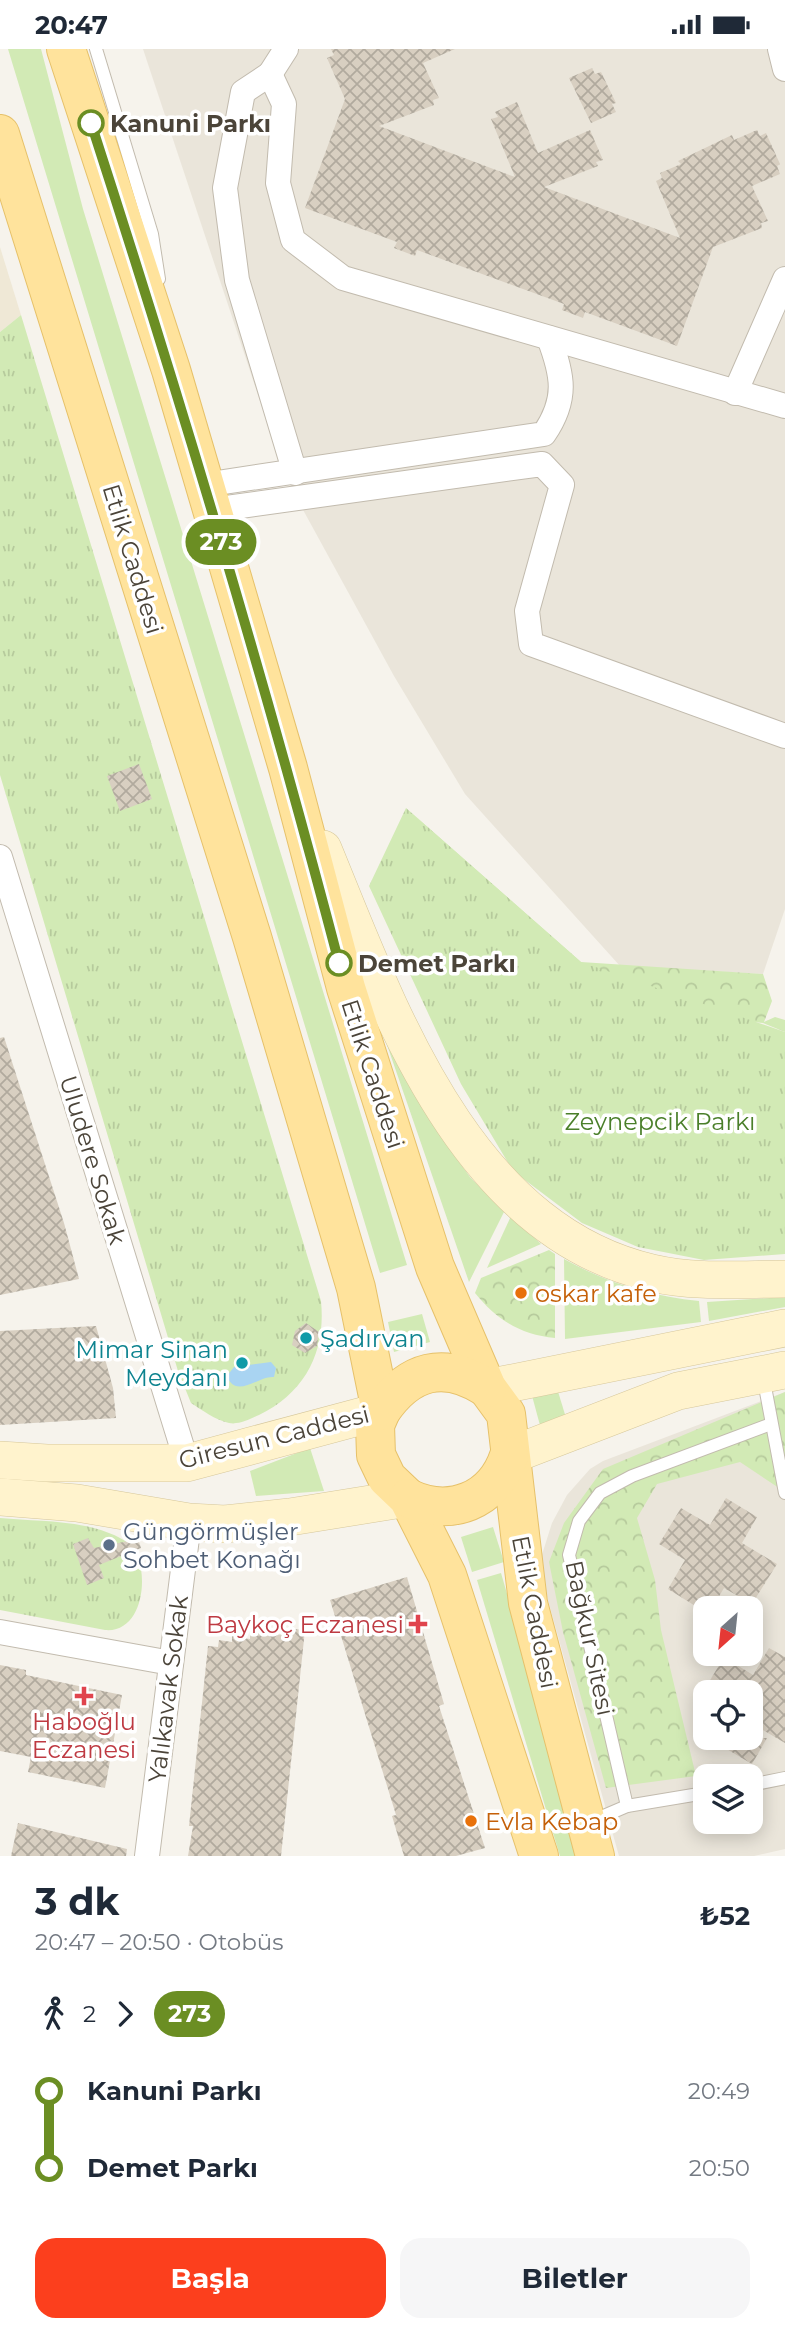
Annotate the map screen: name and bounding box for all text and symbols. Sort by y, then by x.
text: 20:47 [35,9,108,41]
place label: Kanuni Parkı [110,109,271,138]
marker: Kanuni Parkı [78,110,104,136]
street label: Etlik Caddesi [96,481,170,637]
line badge: 273 [181,519,261,565]
text: 273 [199,527,243,556]
place label: Demet Parkı [358,949,516,978]
marker: Demet Parkı [326,950,352,976]
street label: Etlik Caddesi [335,996,411,1152]
street label: Uludere Sokak [54,1072,133,1248]
park label: Zeynepcik Parkı [564,1107,756,1136]
place label: oskar kafe [535,1279,657,1308]
marker: oskar kafe [513,1285,529,1301]
place label: Şadırvan [320,1324,425,1353]
marker: Şadırvan [298,1330,314,1346]
place label: Mimar Sinan Meydanı [75,1335,228,1392]
marker: Mimar Sinan Meydanı [234,1355,250,1371]
street label: Giresun Caddesi [176,1399,372,1475]
place label: Güngörmüşler Sohbet Konağı [123,1517,301,1574]
street label: Etlik Caddesi [506,1533,564,1691]
marker: Güngörmüşler Sohbet Konağı [101,1537,117,1553]
street label: Bağkur Sitesi [559,1558,621,1718]
street label: Yalıkavak Sokak [142,1593,194,1784]
north arrow [693,1596,763,1666]
map controls [693,1596,763,1834]
place label: Baykoç Eczanesi [206,1610,404,1639]
marker: Baykoç Eczanesi [410,1616,426,1632]
button: locate [693,1680,763,1750]
marker: Haboğlu Eczanesi [76,1688,92,1704]
place label: Haboğlu Eczanesi [32,1707,136,1764]
button: layers [693,1764,763,1834]
place label: Evla Kebap [485,1807,618,1836]
marker: Evla Kebap [463,1813,479,1829]
text: 3 dk [35,1878,119,1925]
text: ₺52 [700,1900,750,1932]
text: 20:47 – 20:50 · Otobüs [35,1928,284,1956]
icon: walk [35,1995,73,2033]
icon: forward [106,1995,144,2033]
text: 273 [168,1999,211,2028]
text: 2 [83,2000,96,2028]
text: Kanuni Parkı [87,2075,262,2107]
text: 20:49 [688,2077,750,2105]
text: Demet Parkı [87,2152,258,2184]
text: 20:50 [689,2154,750,2182]
button: Başla [35,2238,386,2318]
button: Biletler [400,2238,750,2318]

